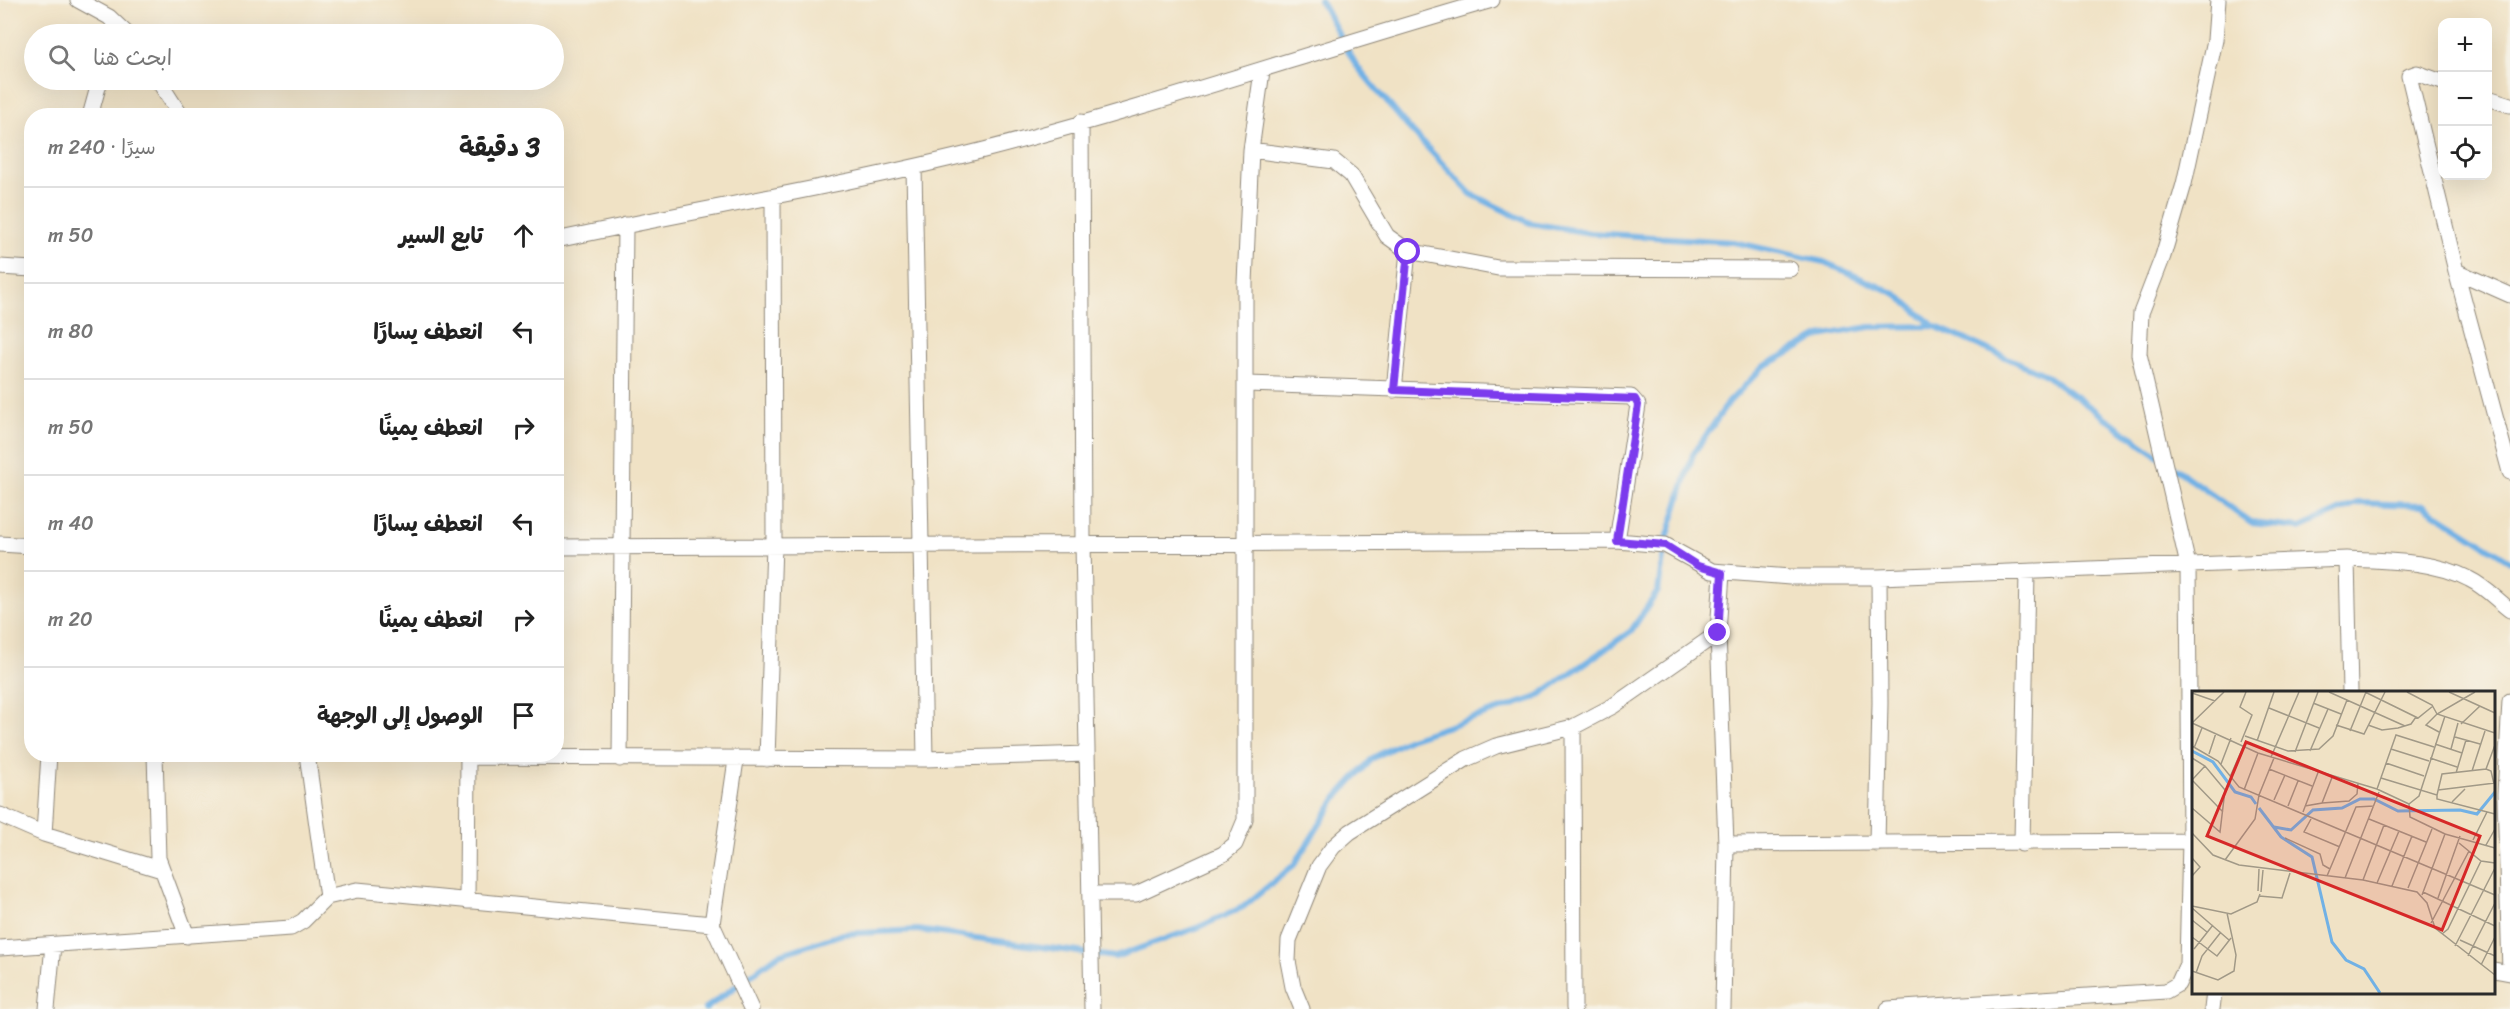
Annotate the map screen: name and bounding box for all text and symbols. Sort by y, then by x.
map controls [2438,18,2492,180]
button: + [2438,18,2492,72]
search box [24,24,564,90]
text: ابحث هنا [93,38,172,77]
icon: search [45,41,78,74]
button: − [2438,72,2492,126]
text: 3 دقيقة [459,124,540,170]
button: locate [2438,126,2492,180]
text: سيرًا · 240 m [48,130,156,165]
text: تابع السير [399,216,483,255]
text: 50 m [48,218,93,253]
icon: ahead [507,219,540,252]
route start [1394,238,1420,264]
text: انعطف يسارًا [373,312,483,351]
text: 80 m [48,314,93,349]
icon: left [507,315,540,348]
text: انعطف يمينًا [379,408,483,447]
text: 50 m [48,410,93,445]
icon: right [507,411,540,444]
text: انعطف يسارًا [373,504,483,543]
text: 40 m [48,506,94,541]
icon: left [507,507,540,540]
text: انعطف يمينًا [379,600,483,639]
text: 20 m [48,602,93,637]
icon: right [507,603,540,636]
route end [1704,619,1730,645]
inset map [2192,691,2495,994]
text: الوصول إلى الوجهة [317,696,483,735]
icon: arrive [507,699,540,732]

